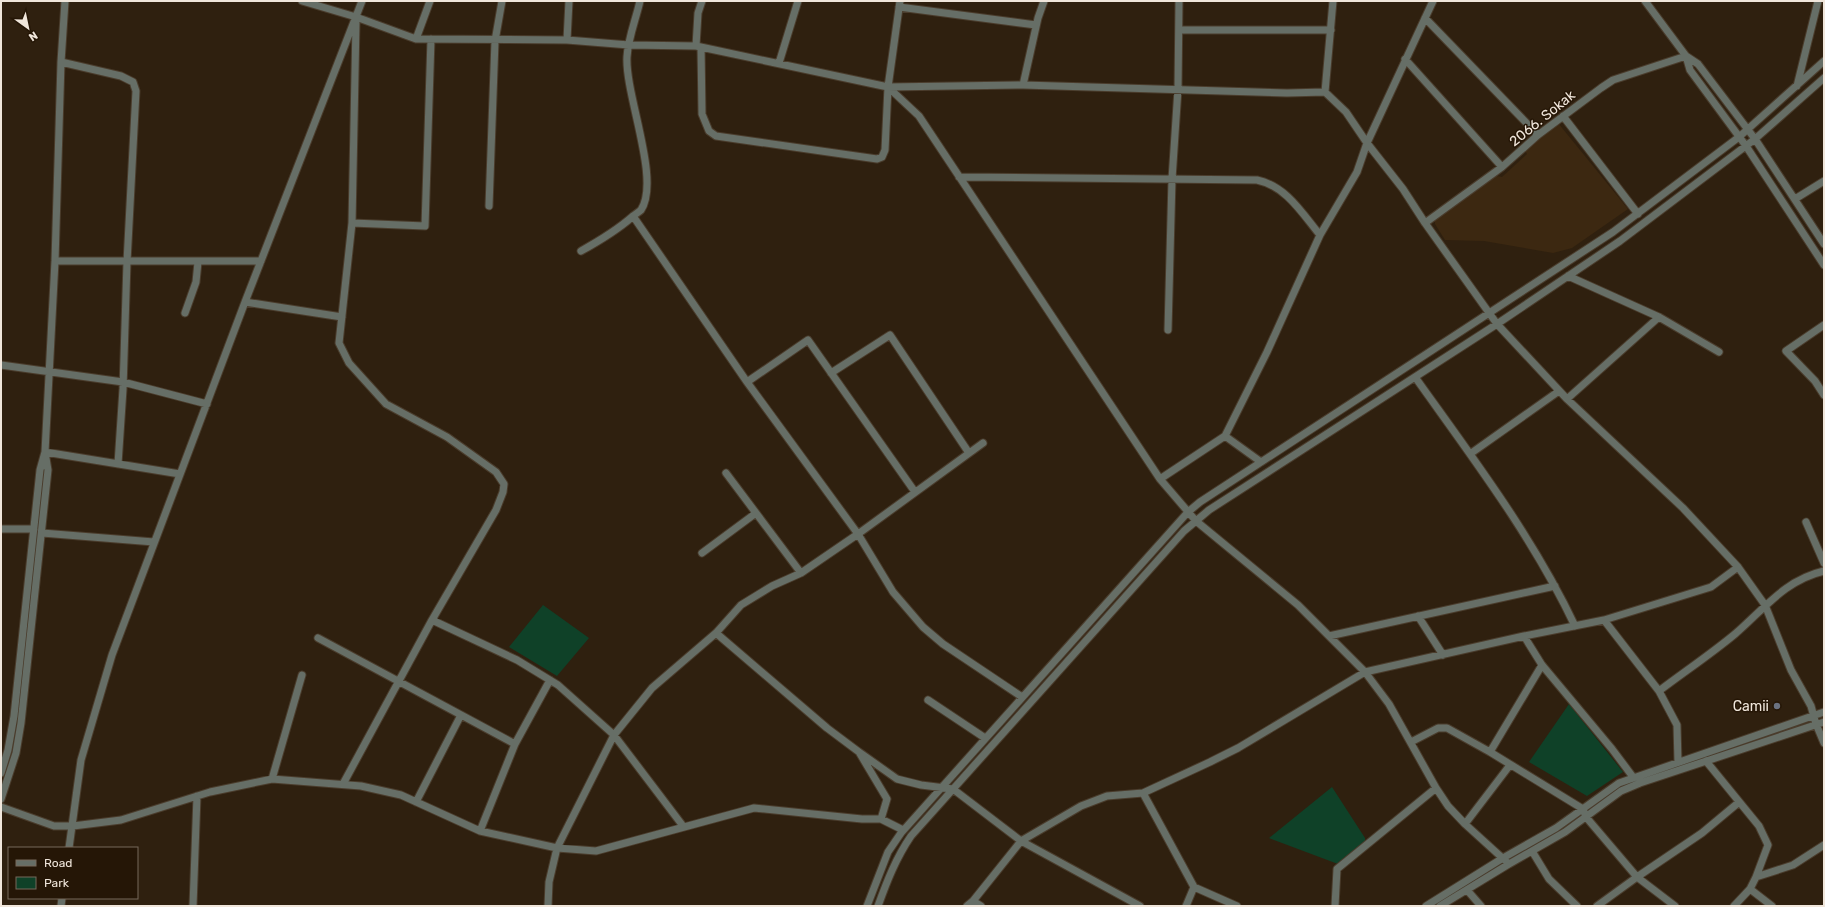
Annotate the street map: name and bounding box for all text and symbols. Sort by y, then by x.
north arrow [8,8,48,48]
text: N [26,28,40,44]
street label: 2066. Sokak [1506,86,1579,150]
place label: Camii [1733,698,1769,715]
marker: Camii [1772,701,1782,711]
legend [8,847,138,899]
text: Road [44,856,72,870]
text: Park [44,876,70,890]

